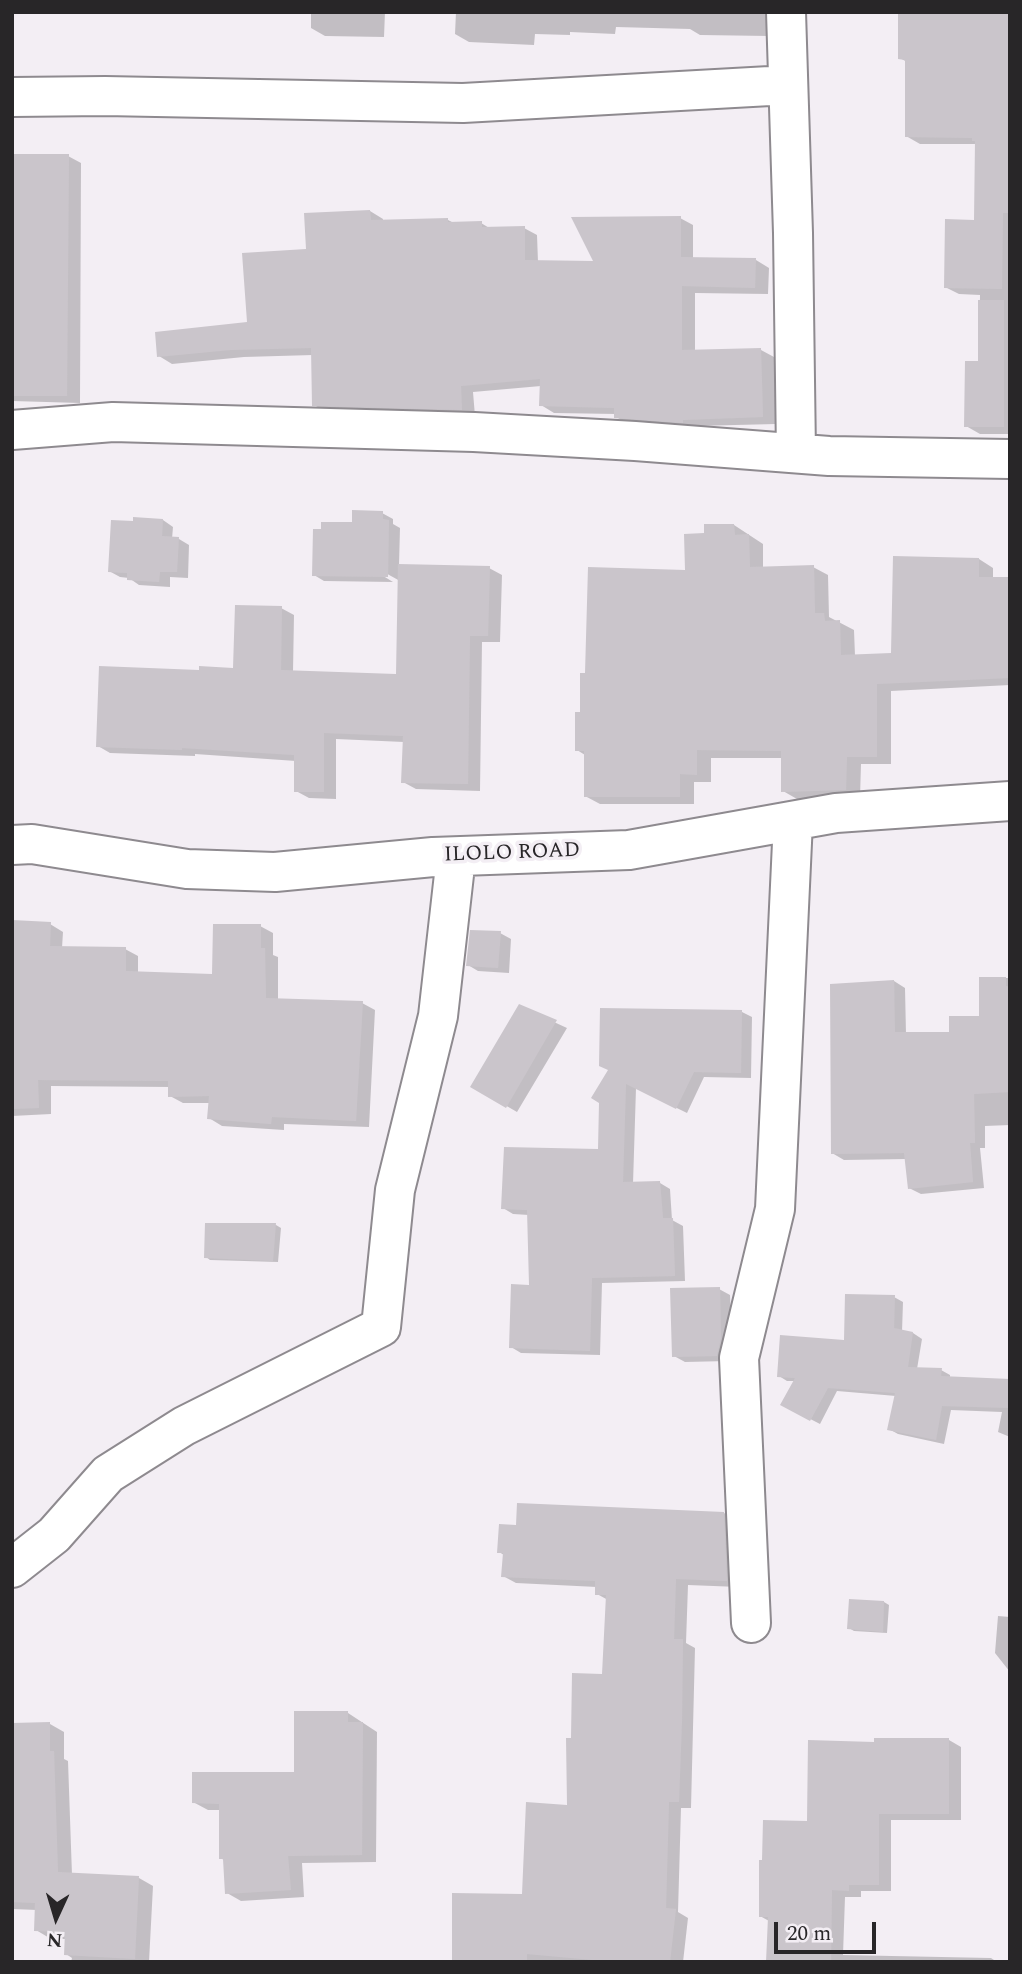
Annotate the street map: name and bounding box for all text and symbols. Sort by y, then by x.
street label: ILOLO ROAD [444,839,580,869]
north arrow [21,1883,91,1953]
scale bar [777,1908,878,1952]
text: 20 m [787,1918,831,1950]
text: N [46,1924,63,1954]

